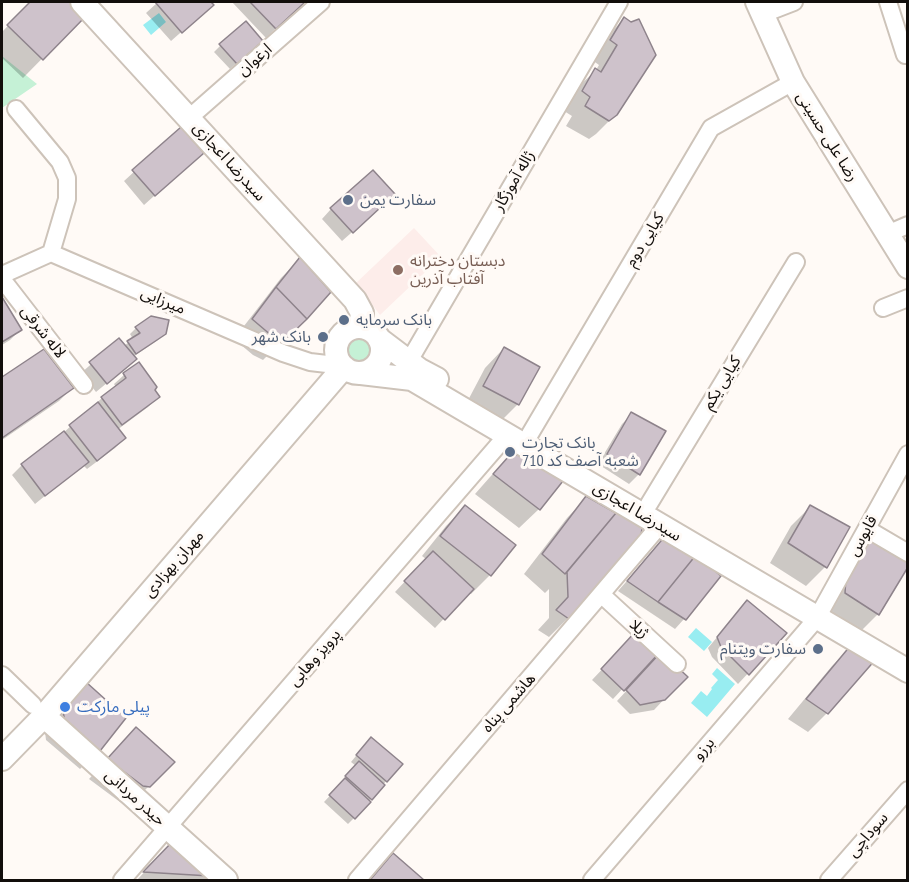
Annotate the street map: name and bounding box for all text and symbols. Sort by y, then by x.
street label: ارغوان [234,40,276,80]
street label: رضا علی حسینی [792,89,862,185]
street label: سیدرضا اعجازی [189,119,269,205]
street label: ژاله آموزگار [489,147,539,215]
place label: سفارت یمن [360,190,436,210]
marker: سفارت یمن [341,193,355,207]
street label: کیایی دوم [621,209,669,271]
place label: دبستان دخترانه آفتاب آذرین [410,251,505,289]
marker: دبستان دخترانه آفتاب آذرین [391,263,405,277]
street label: میرزایی [138,283,188,319]
street label: لاله شرقی [16,302,70,362]
place label: بانک سرمایه [356,310,432,330]
marker: بانک سرمایه [337,313,351,327]
place label: بانک شهر [252,327,311,347]
marker: بانک شهر [316,330,330,344]
street label: کیایی یکم [699,353,745,413]
place label: بانک تجارت شعبه آصف کد 710 [522,433,639,471]
marker: بانک تجارت شعبه آصف کد 710 [503,445,517,459]
street label: سیدرضا اعجازی [589,478,685,546]
street label: قایوس [844,512,882,560]
street label: مهران بهزادی [140,527,208,601]
street label: ژیلا [625,615,653,643]
street label: پرویز وهابی [285,625,345,691]
place label: سفارت ویتنام [720,639,806,659]
marker: سفارت ویتنام [811,642,825,656]
street label: هاشمی پناه [478,669,540,737]
place label: پیلی مارکت [77,697,150,717]
marker: پیلی مارکت [58,700,72,714]
street label: برزو [689,734,719,764]
street label: حیدر مردانی [101,766,169,830]
street label: سوداچی [843,809,893,861]

